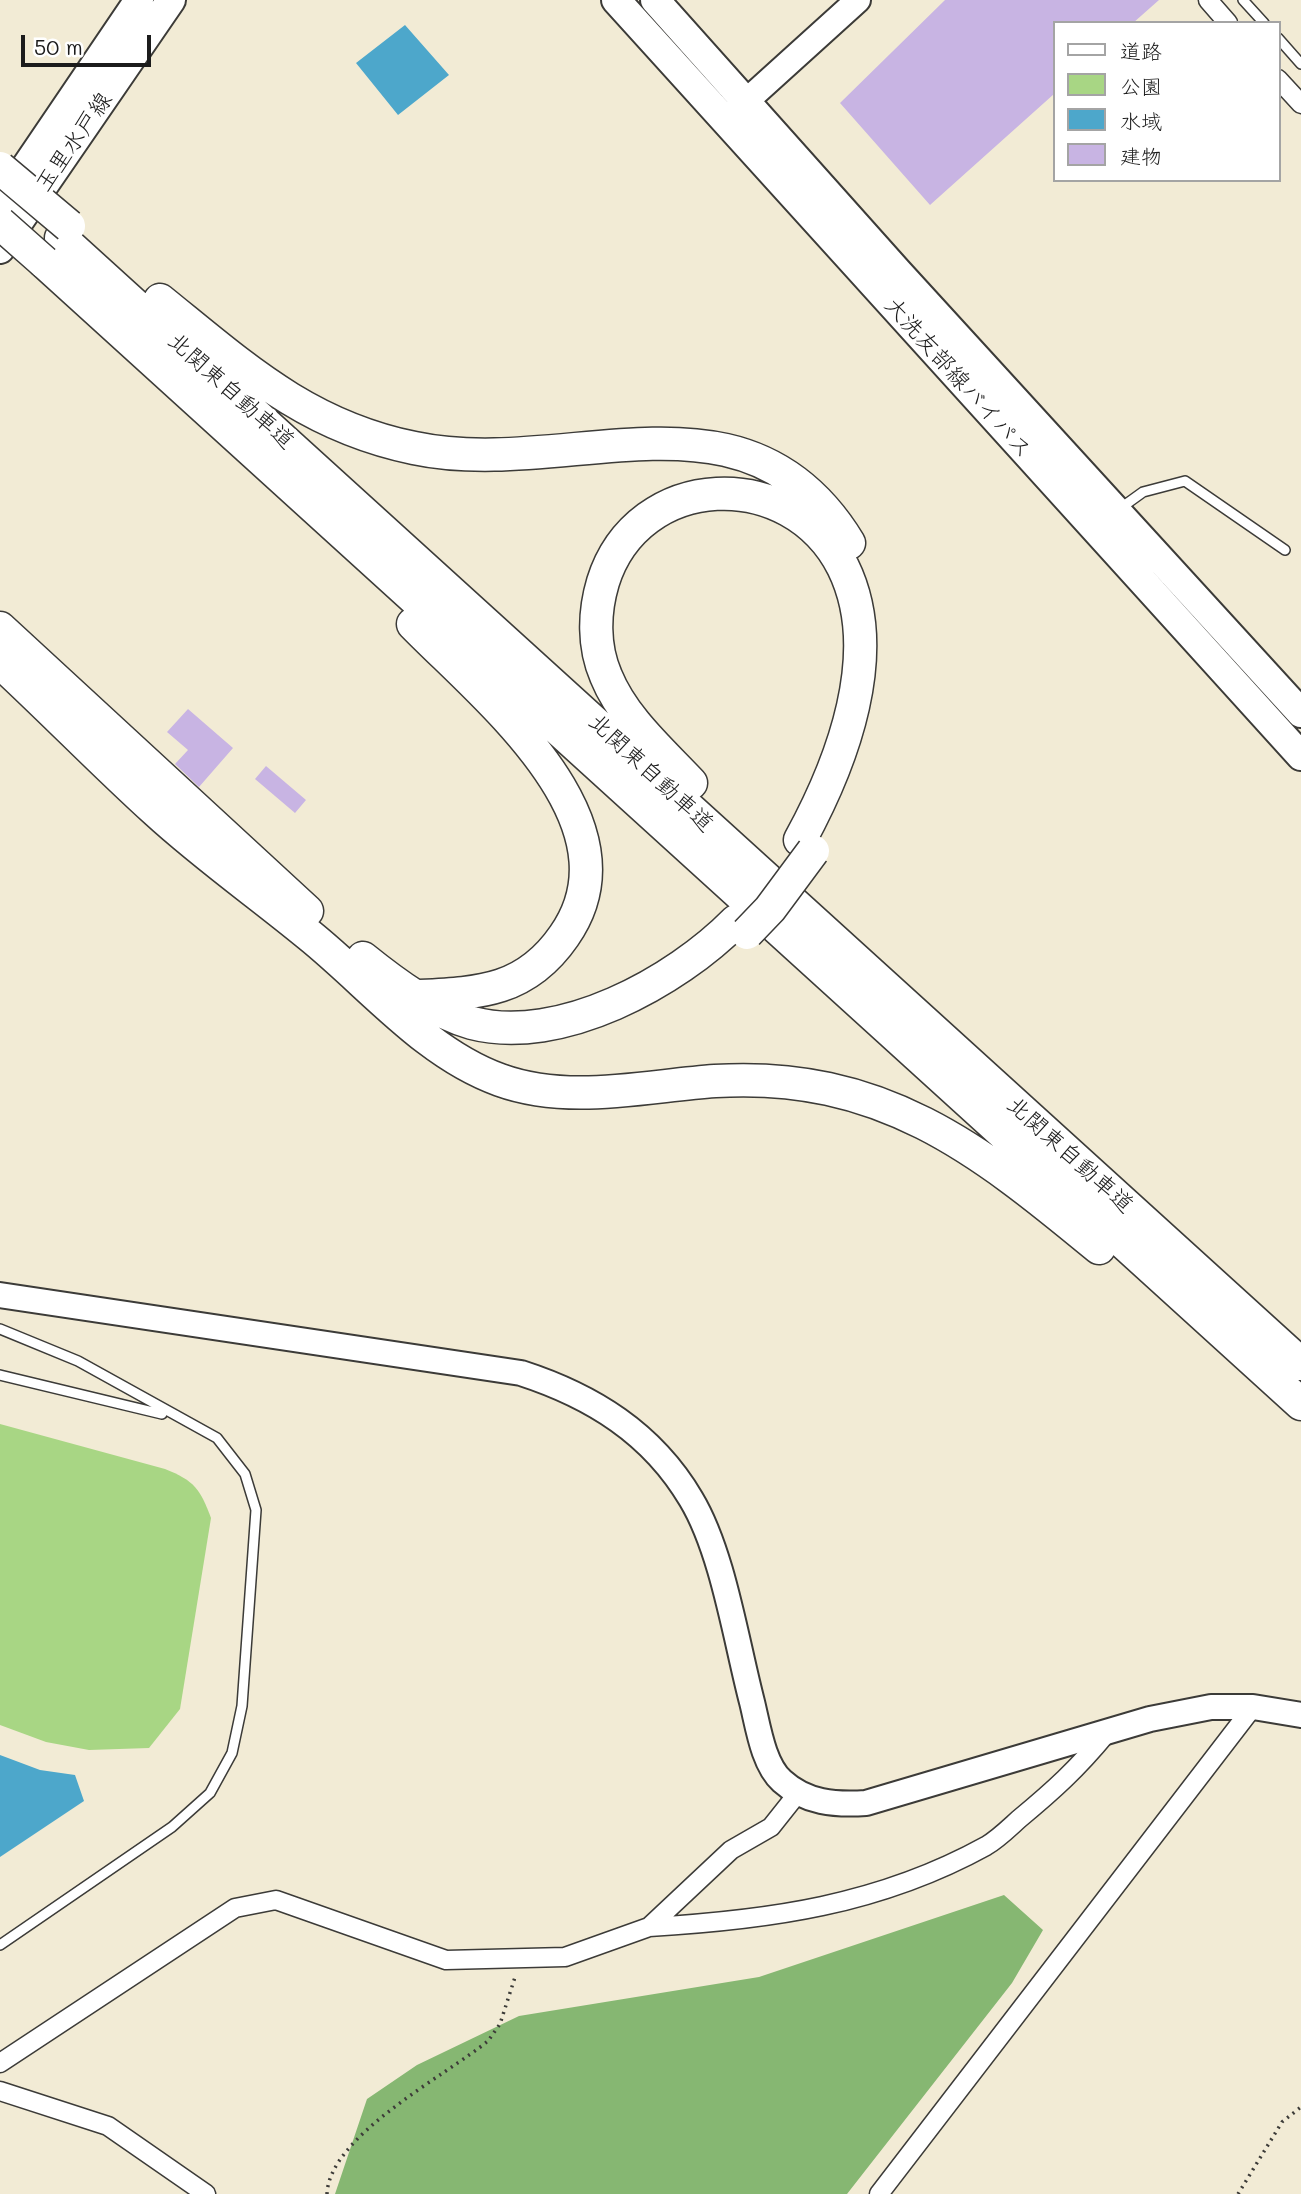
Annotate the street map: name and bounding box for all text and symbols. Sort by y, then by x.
scale bar [24,21,154,65]
legend [1052,21,1280,182]
text: 50 m [34,33,83,60]
text: 道路 [1120,37,1162,64]
text: 公園 [1120,72,1162,99]
street label: 玉里水戸線 [30,87,118,197]
text: 水域 [1120,107,1162,134]
text: 建物 [1120,142,1162,169]
street label: 大洗友部線バイパス [878,292,1038,464]
street label: 北関東自動車道 [162,327,300,455]
street label: 北関東自動車道 [583,708,719,838]
street label: 北関東自動車道 [1001,1091,1139,1219]

